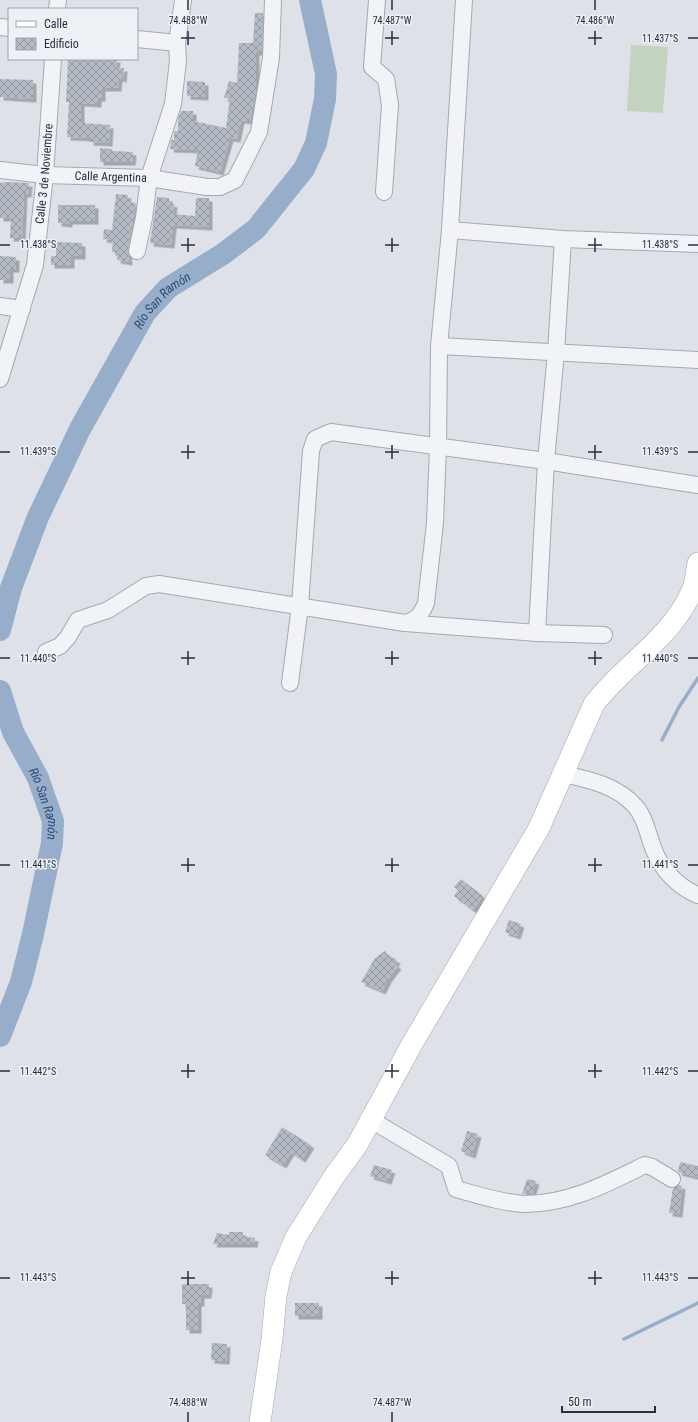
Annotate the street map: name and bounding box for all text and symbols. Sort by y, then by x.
legend [8,8,138,60]
text: 74.488°W [169,15,208,26]
text: 74.487°W [373,15,412,26]
text: 74.486°W [576,15,615,26]
text: Calle [44,17,68,31]
text: 11.437°S [642,33,678,44]
text: Edificio [44,37,79,51]
street label: Calle 3 de Noviembre [33,123,56,225]
street label: Calle Argentina [74,169,147,185]
text: 11.438°S [20,239,56,250]
text: 11.438°S [642,239,678,250]
water label: Río San Ramón [130,269,193,331]
text: 11.439°S [20,446,56,457]
text: 11.439°S [642,446,678,457]
text: 11.440°S [20,653,56,664]
text: 11.440°S [642,653,678,664]
water label: Río San Ramón [26,765,61,840]
text: 11.441°S [20,859,56,870]
text: 11.441°S [642,859,678,870]
text: 11.442°S [20,1066,56,1077]
text: 11.442°S [642,1066,678,1077]
text: 11.443°S [20,1272,56,1283]
text: 11.443°S [642,1272,678,1283]
scale bar [562,1388,655,1414]
text: 50 m [568,1395,592,1409]
text: 74.488°W [169,1397,208,1408]
text: 74.487°W [373,1397,412,1408]

